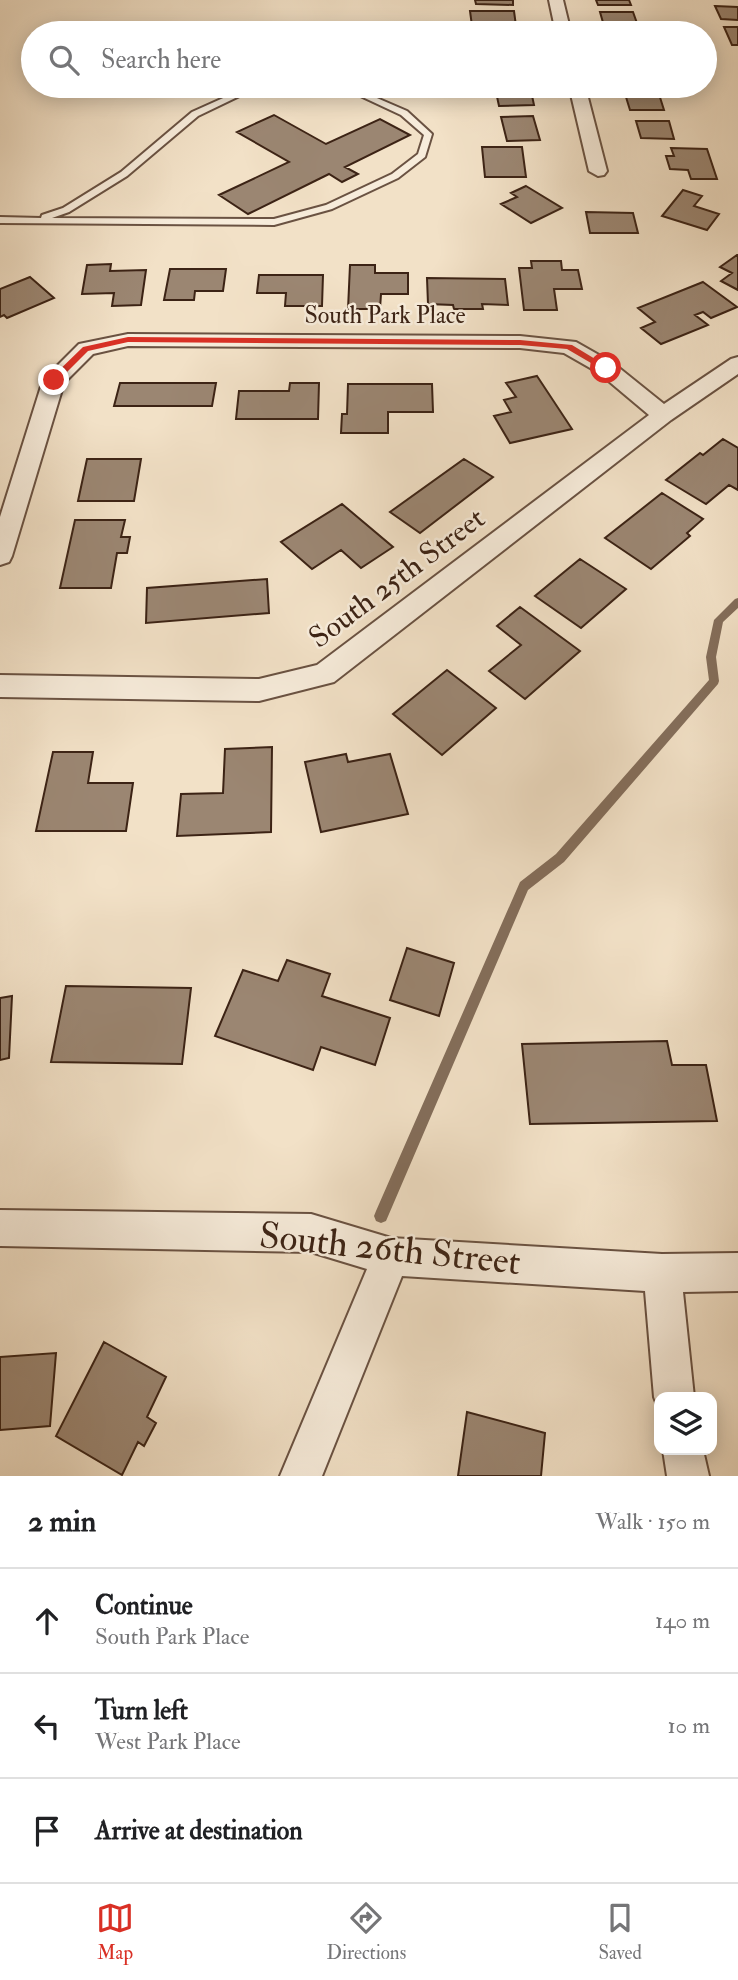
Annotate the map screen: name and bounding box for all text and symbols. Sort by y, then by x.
search box [21,21,717,98]
icon: search [45,41,83,79]
text: Search here [101,44,221,76]
street label: South Park Place [304,300,466,331]
route start [590,352,621,383]
route end [38,364,69,395]
street label: South 25th Street [302,500,492,656]
street label: South 26th Street [257,1212,523,1286]
map controls [654,1392,717,1455]
button: layers [654,1392,717,1455]
text: 2 min [28,1503,96,1540]
text: Walk · 150 m [596,1507,710,1536]
text: Continue [95,1590,193,1622]
icon: ahead [28,1602,66,1640]
text: 140 m [655,1606,710,1635]
text: South Park Place [95,1622,249,1651]
text: Turn left [95,1695,188,1727]
icon: left [28,1707,66,1745]
text: 10 m [667,1711,710,1740]
text: West Park Place [95,1727,241,1756]
icon: arrive [28,1812,66,1850]
text: Arrive at destination [95,1815,303,1847]
tab: Map [96,1899,134,1965]
tab: Directions [326,1899,406,1965]
tab: Saved [598,1899,642,1965]

